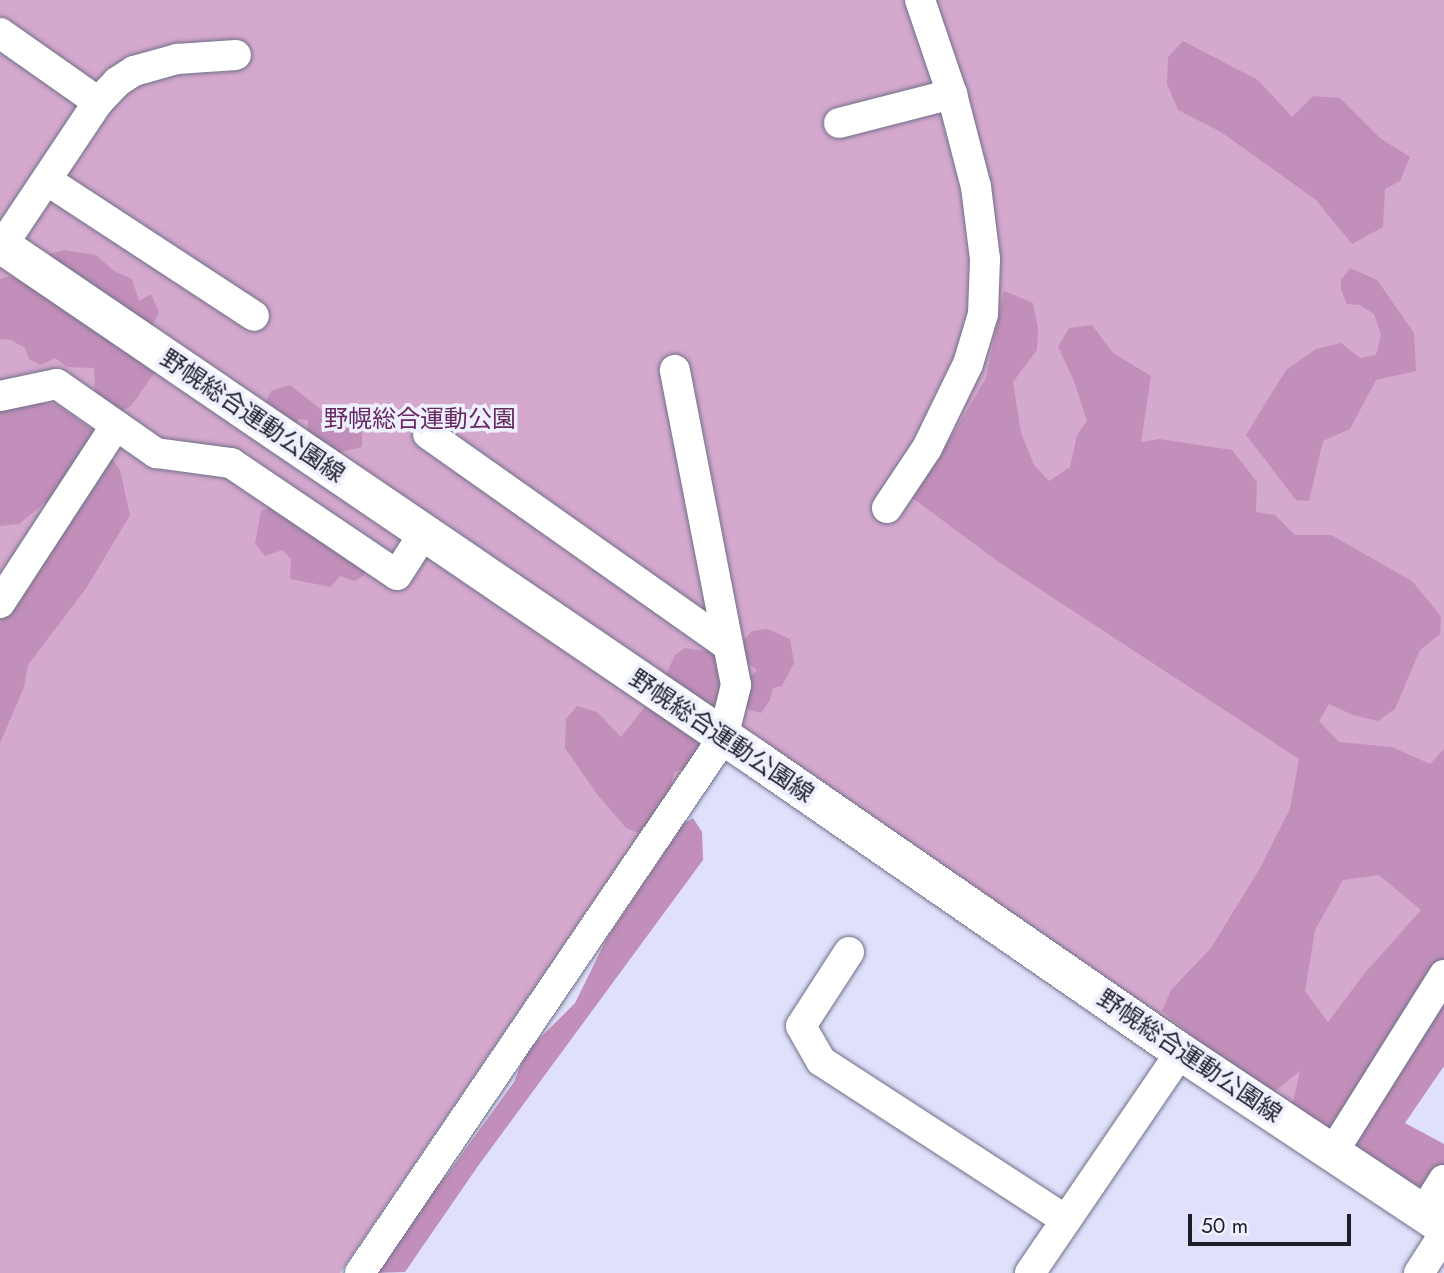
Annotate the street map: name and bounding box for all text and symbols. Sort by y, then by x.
street label: 野幌総合運動公園線 [155,344,351,488]
park label: 野幌総合運動公園 [324,405,516,433]
street label: 野幌総合運動公園線 [624,664,820,808]
street label: 野幌総合運動公園線 [1092,984,1288,1128]
scale bar [1192,1200,1355,1244]
text: 50 m [1201,1211,1248,1241]

